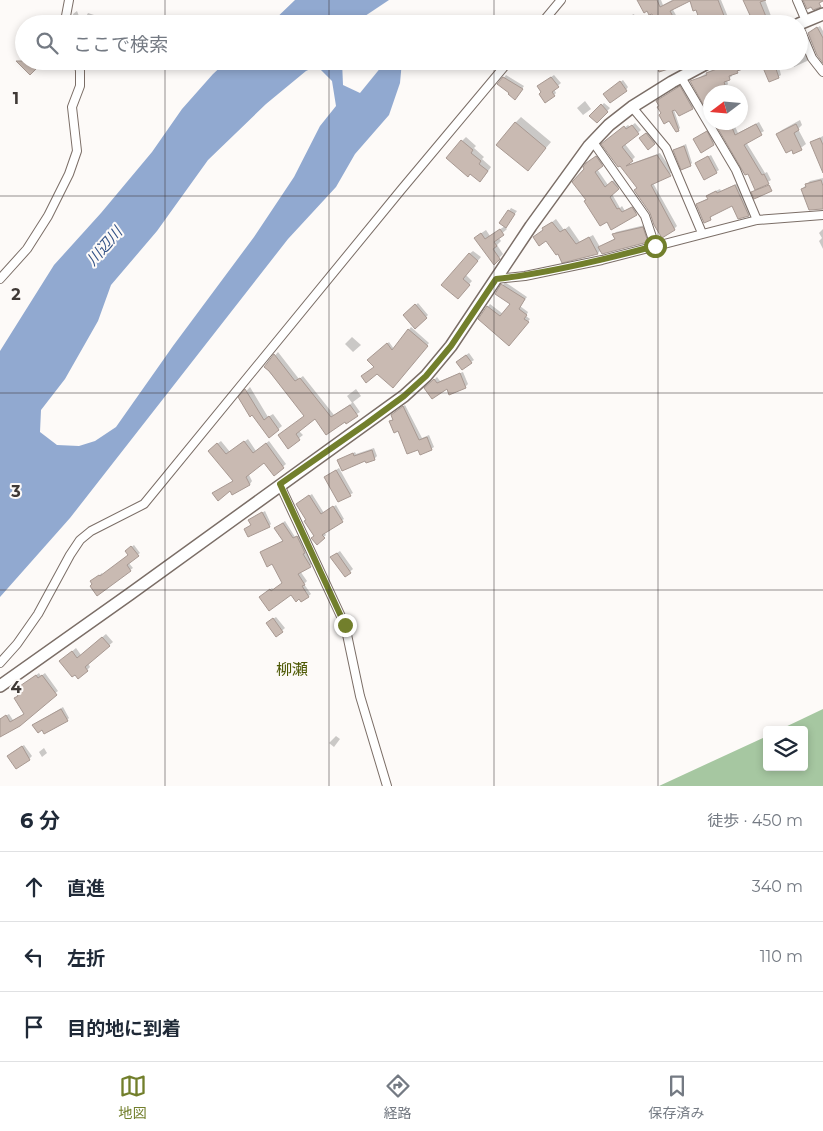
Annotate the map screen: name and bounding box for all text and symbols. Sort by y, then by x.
search box [15,15,808,70]
icon: search [33,29,61,57]
text: ここで検索 [73,33,168,56]
north arrow [703,85,748,130]
text: 1 [13,89,19,108]
water label: 川辺川 [82,221,127,269]
route start [644,235,667,258]
text: 2 [11,285,21,304]
text: 3 [10,482,21,501]
route end [334,614,357,637]
district label: 柳瀬 [276,660,308,679]
text: 4 [10,678,22,697]
map controls [763,726,808,771]
button: layers [763,726,808,771]
text: 6 分 [20,808,60,833]
text: 徒歩 · 450 m [707,811,803,830]
icon: ahead [20,873,48,901]
text: 直進 [67,877,105,900]
text: 340 m [752,877,803,896]
icon: left [20,943,48,971]
text: 左折 [67,947,105,970]
text: 110 m [760,947,803,966]
icon: arrive [20,1013,48,1041]
text: 目的地に到着 [67,1017,181,1040]
tab: 地図 [119,1072,147,1122]
tab: 経路 [384,1072,412,1122]
tab: 保存済み [649,1072,705,1122]

